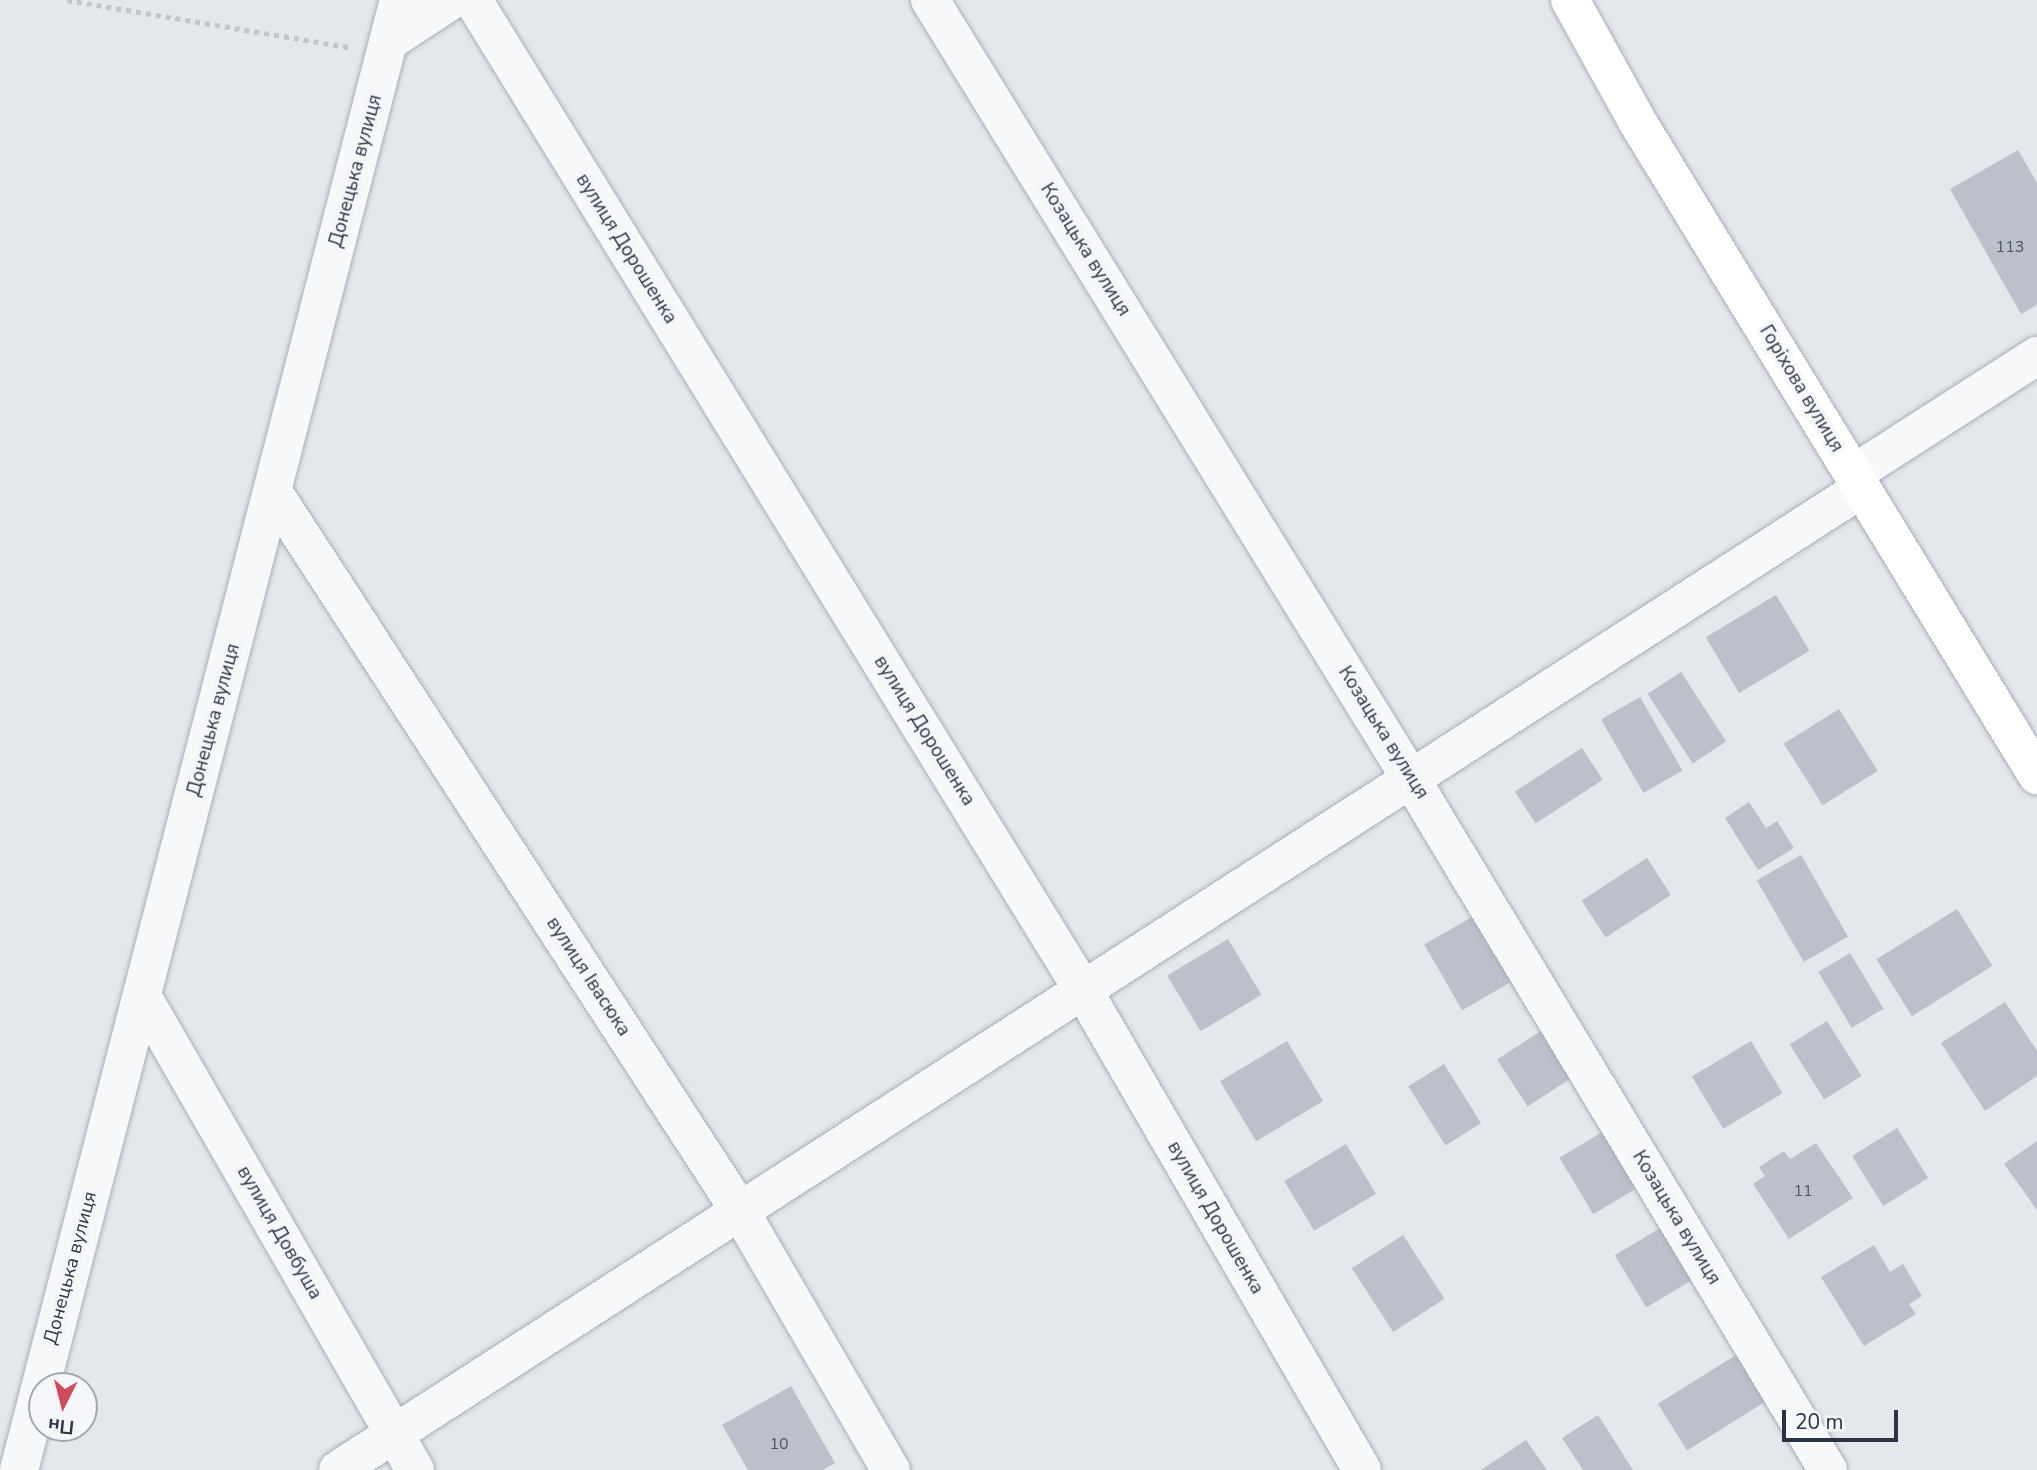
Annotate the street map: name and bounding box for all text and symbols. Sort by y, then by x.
street label: Донецька вулиця [325,92,387,250]
street label: вулиця Дорошенка [571,170,681,328]
street label: Козацька вулиця [1035,179,1135,321]
house number: 113 [1996,237,2024,257]
street label: Горіхова вулиця [1754,321,1848,457]
street label: Донецька вулиця [183,641,245,799]
street label: вулиця Дорошенка [869,652,979,810]
street label: Козацька вулиця [1333,662,1433,804]
street label: вулиця Івасюка [541,913,635,1041]
street label: вулиця Дорошенка [1162,1138,1268,1298]
street label: Козацька вулиця [1627,1147,1725,1289]
street label: вулиця Довбуша [232,1162,326,1304]
house number: 11 [1793,1181,1813,1201]
street label: Донецька вулиця [40,1189,102,1347]
north arrow [28,1372,98,1442]
scale bar [1785,1396,1900,1440]
text: 20 m [1795,1408,1844,1436]
text: Пн [47,1412,75,1440]
house number: 10 [769,1434,789,1454]

